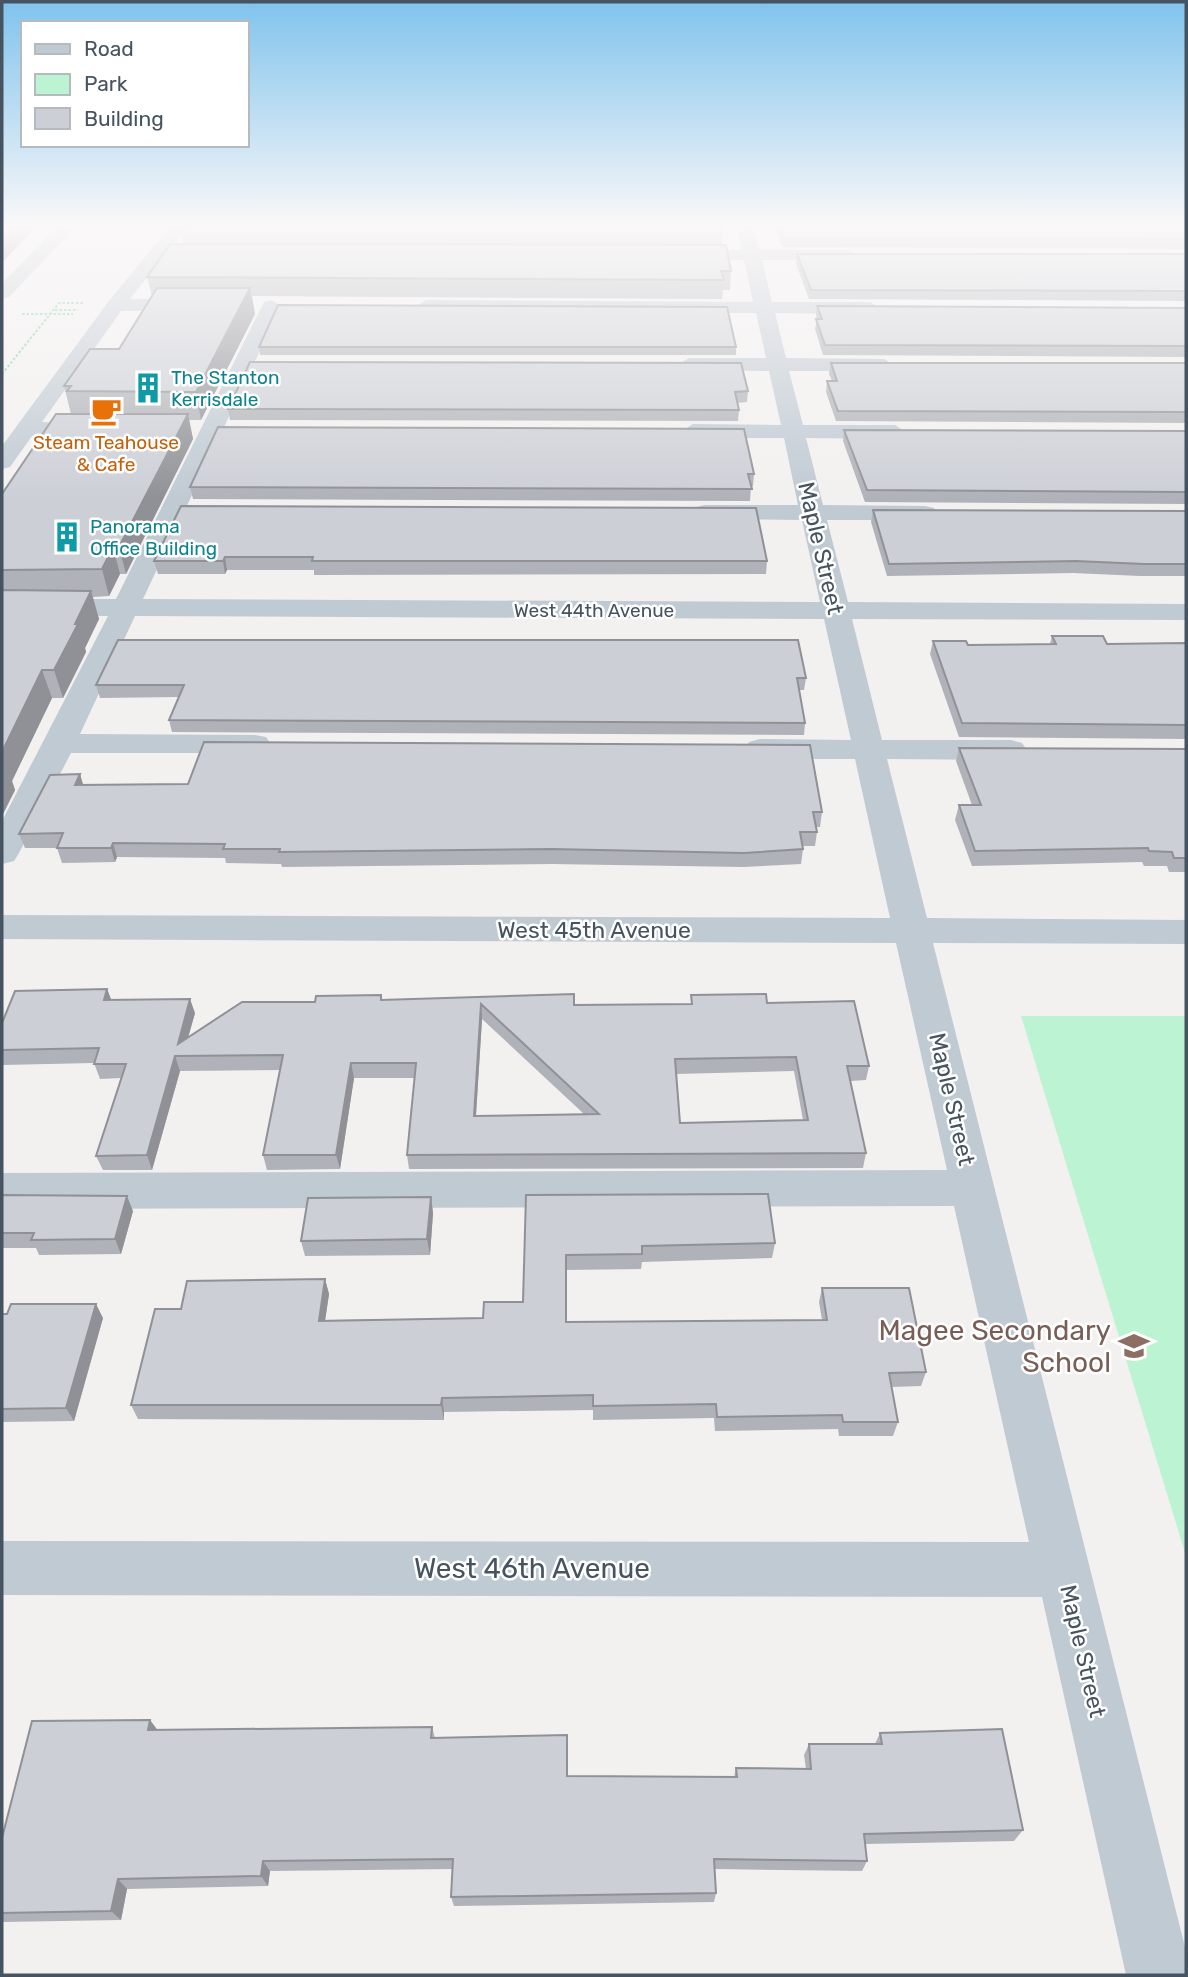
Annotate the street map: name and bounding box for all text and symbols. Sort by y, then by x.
legend [21,21,248,147]
text: Road [84,36,134,61]
text: Park [84,71,128,96]
text: Building [84,106,164,131]
place label: The Stanton Kerrisdale [171,366,279,411]
building icon: The Stanton Kerrisdale [131,371,165,405]
cafe icon: Steam Teahouse & Cafe [89,394,123,428]
place label: Steam Teahouse & Cafe [33,431,179,476]
street label: Maple Street [792,479,850,617]
place label: Panorama Office Building [90,515,217,560]
building icon: Panorama Office Building [50,520,84,554]
street label: West 44th Avenue [514,599,674,622]
street label: West 45th Avenue [497,916,691,944]
street label: Maple Street [923,1030,981,1168]
place label: Magee Secondary School [879,1314,1111,1379]
school or university icon: Magee Secondary School [1117,1329,1151,1363]
street label: West 46th Avenue [414,1552,650,1585]
street label: Maple Street [1054,1582,1112,1720]

